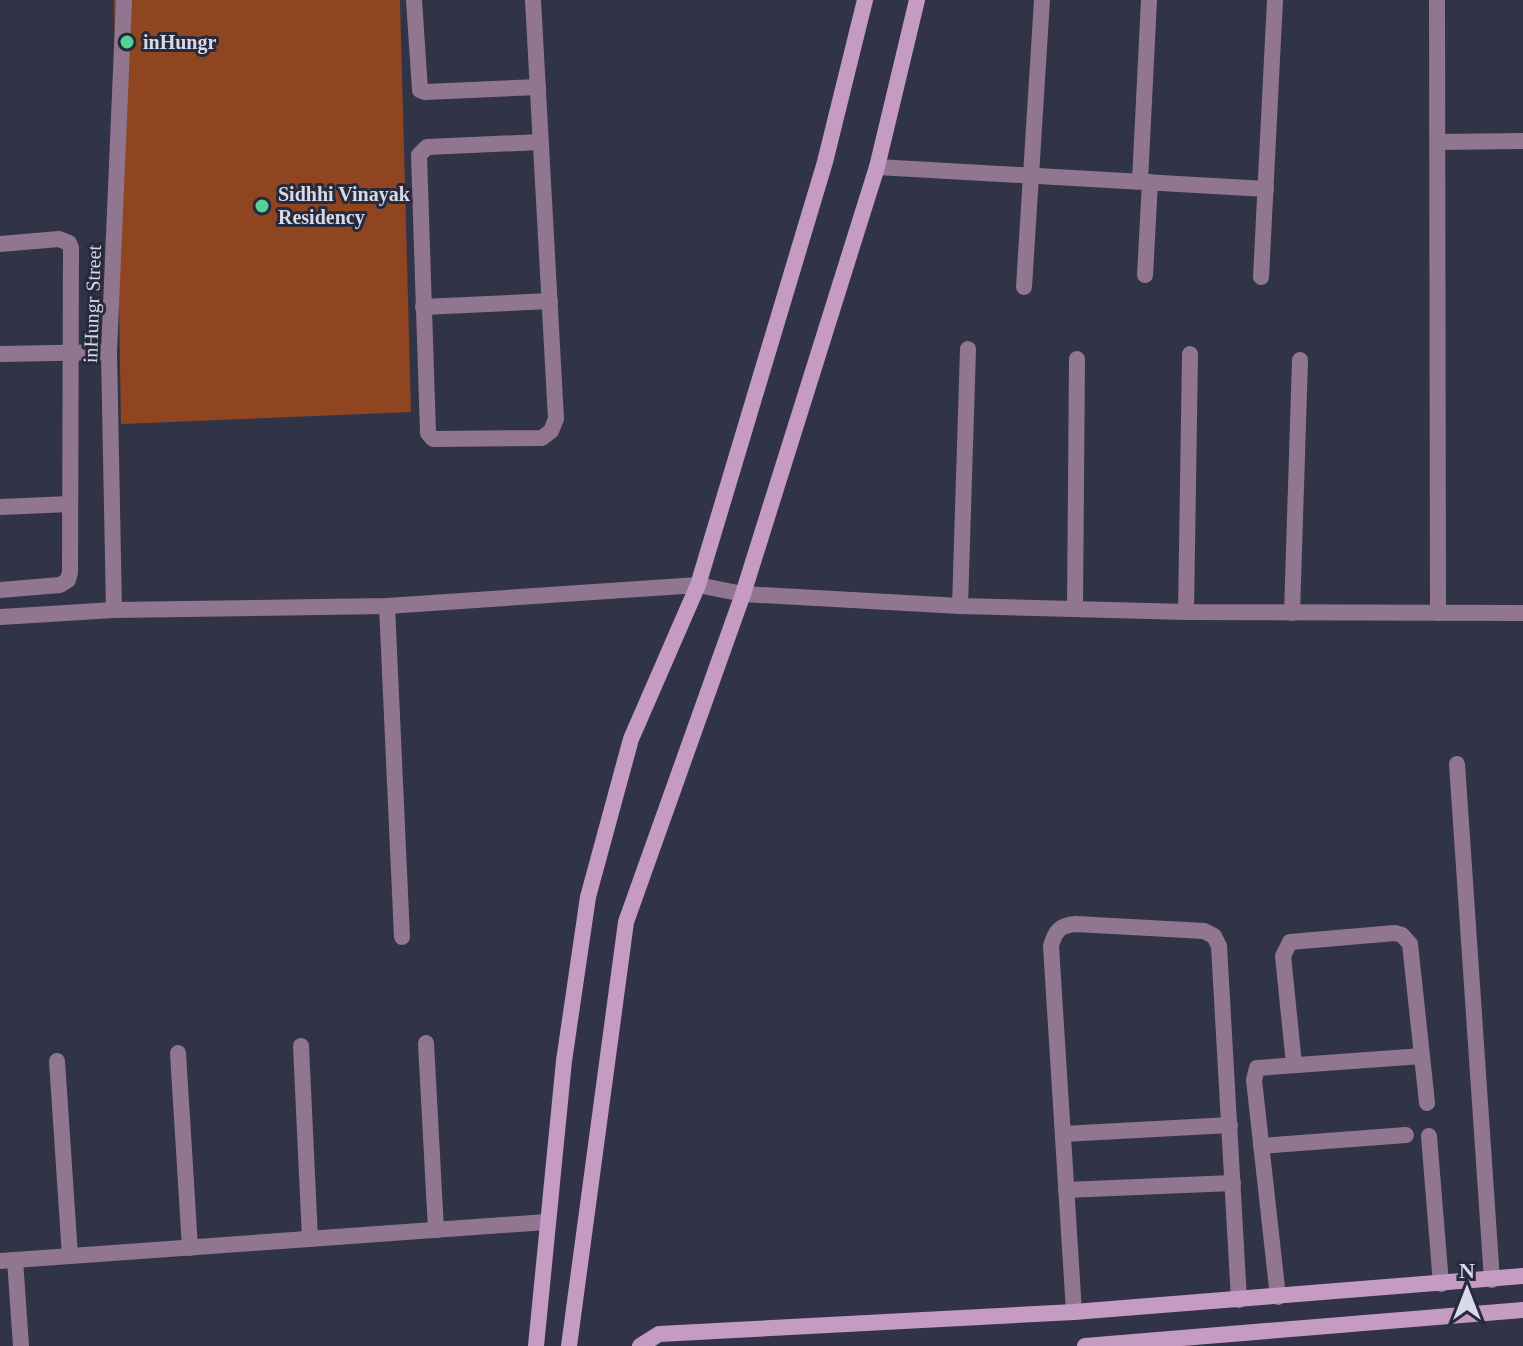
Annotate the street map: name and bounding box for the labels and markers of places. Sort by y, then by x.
place label: inHungr [143,31,216,54]
marker: inHungr [118,33,136,51]
place label: Sidhhi Vinayak Residency [278,183,411,229]
marker: Sidhhi Vinayak Residency [253,197,271,215]

